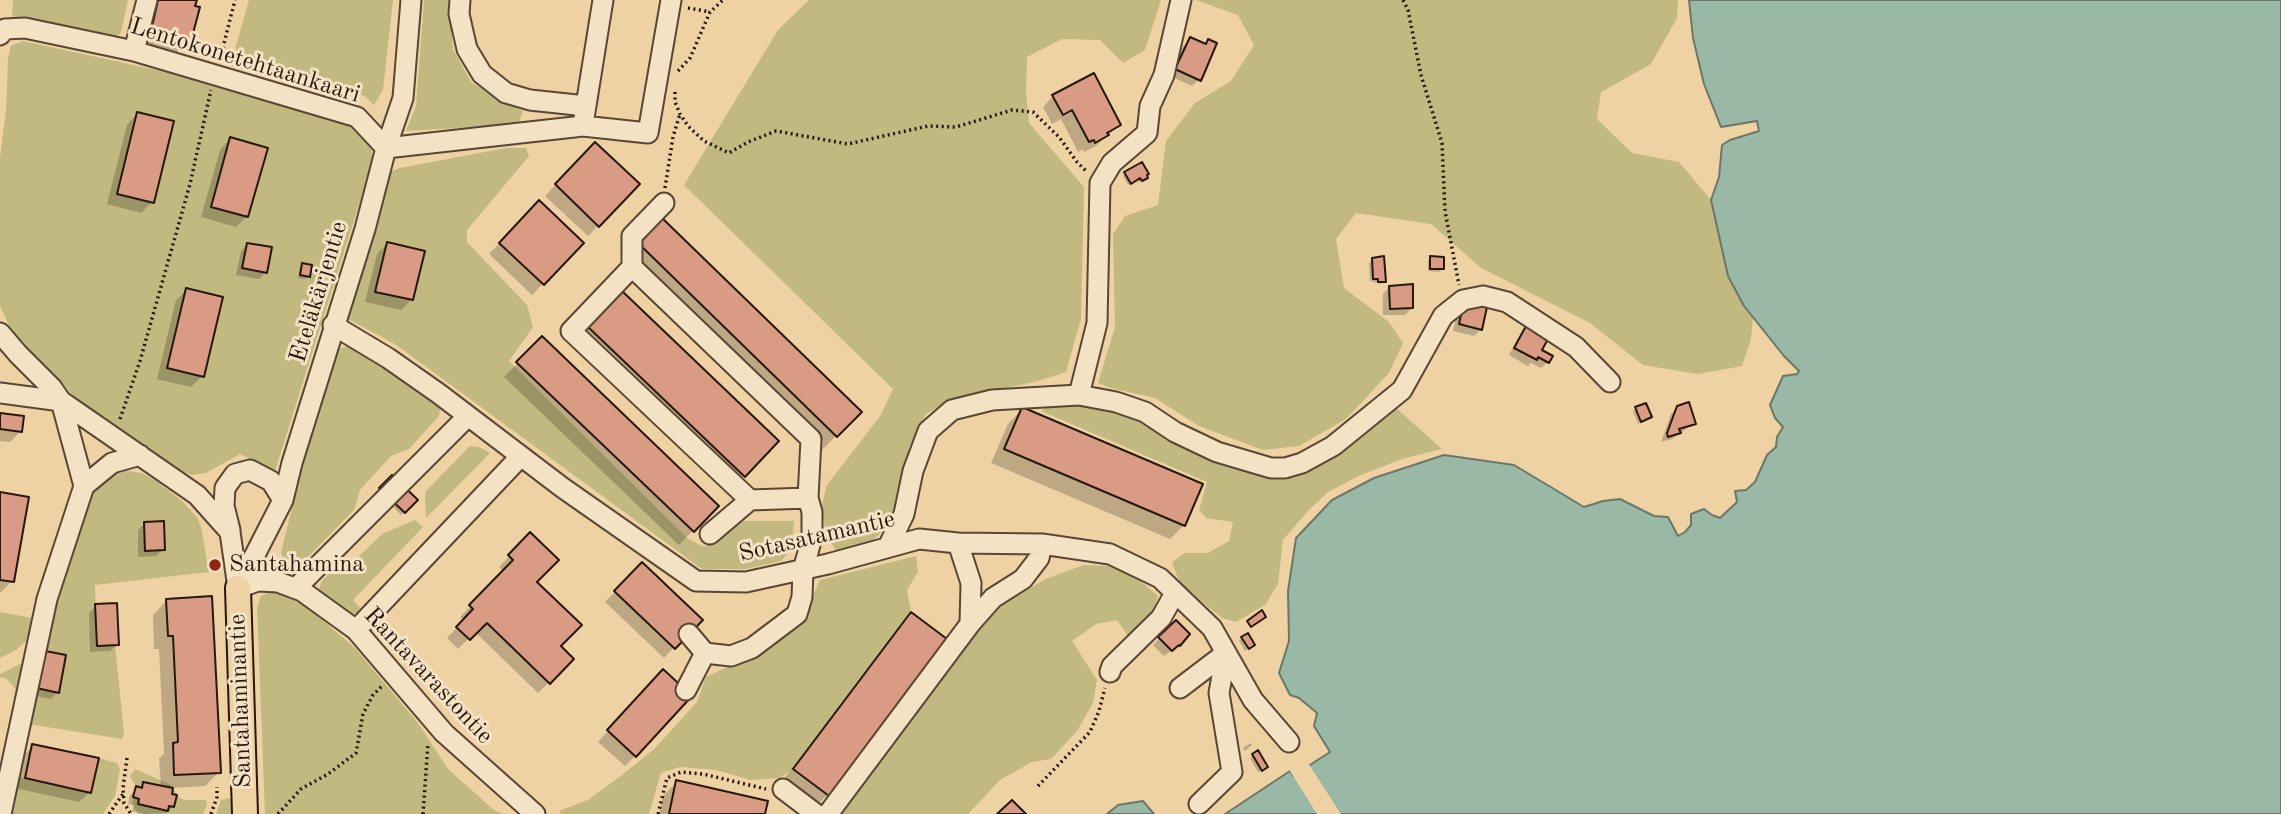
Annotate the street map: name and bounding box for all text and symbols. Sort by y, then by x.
street label: Lentokonetehtaankaari [127,12,363,110]
street label: Eteläkärjentie [284,218,354,366]
street label: Sotasatamantie [736,505,898,569]
place label: Santahamina [229,551,364,579]
marker: Santahamina [207,557,223,573]
street label: Rantavarastontie [357,602,499,750]
street label: Santahaminantie [224,614,258,788]

